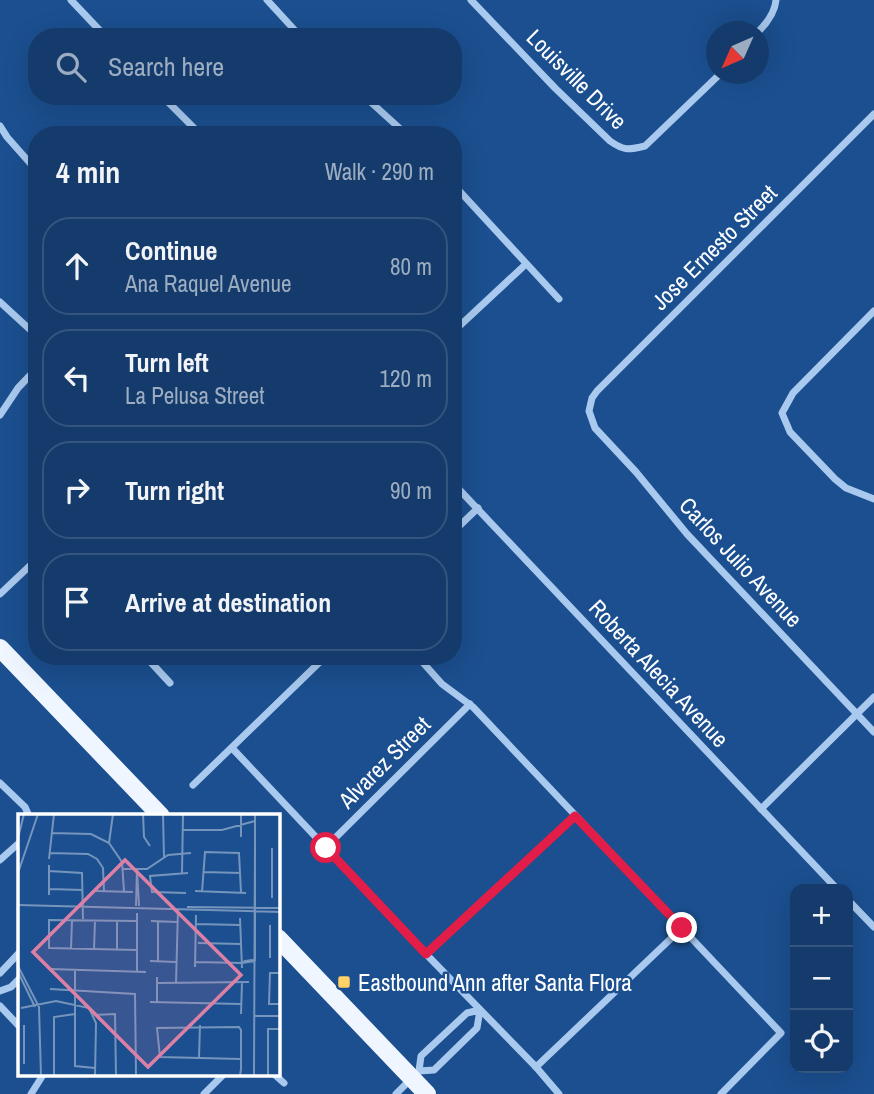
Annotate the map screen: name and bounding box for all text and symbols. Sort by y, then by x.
north arrow [706,21,769,84]
street label: Louisville Drive [520,22,634,136]
search box [28,28,462,105]
icon: search [52,48,90,86]
text: Search here [108,49,224,84]
text: 4 min [56,152,120,192]
text: Walk · 290 m [325,156,434,187]
street label: Jose Ernesto Street [644,177,784,317]
text: Continue [125,233,217,268]
icon: ahead [58,247,96,285]
text: 80 m [390,251,432,282]
text: Ana Raquel Avenue [125,268,291,299]
text: Turn left [125,345,209,380]
icon: left [58,359,96,397]
text: 120 m [380,363,432,394]
text: La Pelusa Street [125,380,264,411]
icon: right [58,471,96,509]
text: Turn right [125,473,224,508]
text: 90 m [390,475,432,506]
street label: Carlos Julio Avenue [673,490,809,634]
icon: arrive [58,583,96,621]
text: Arrive at destination [125,585,331,620]
street label: Roberta Alecia Avenue [582,592,736,754]
street label: Alvarez Street [330,709,437,816]
inset map [18,814,280,1076]
route start [310,832,341,863]
map controls [790,884,853,1073]
button: + [790,884,853,947]
route end [666,912,697,943]
button: − [790,947,853,1010]
place label: Eastbound Ann after Santa Flora [358,967,632,998]
marker: Eastbound Ann after Santa Flora [336,974,352,990]
button: locate [790,1010,853,1073]

